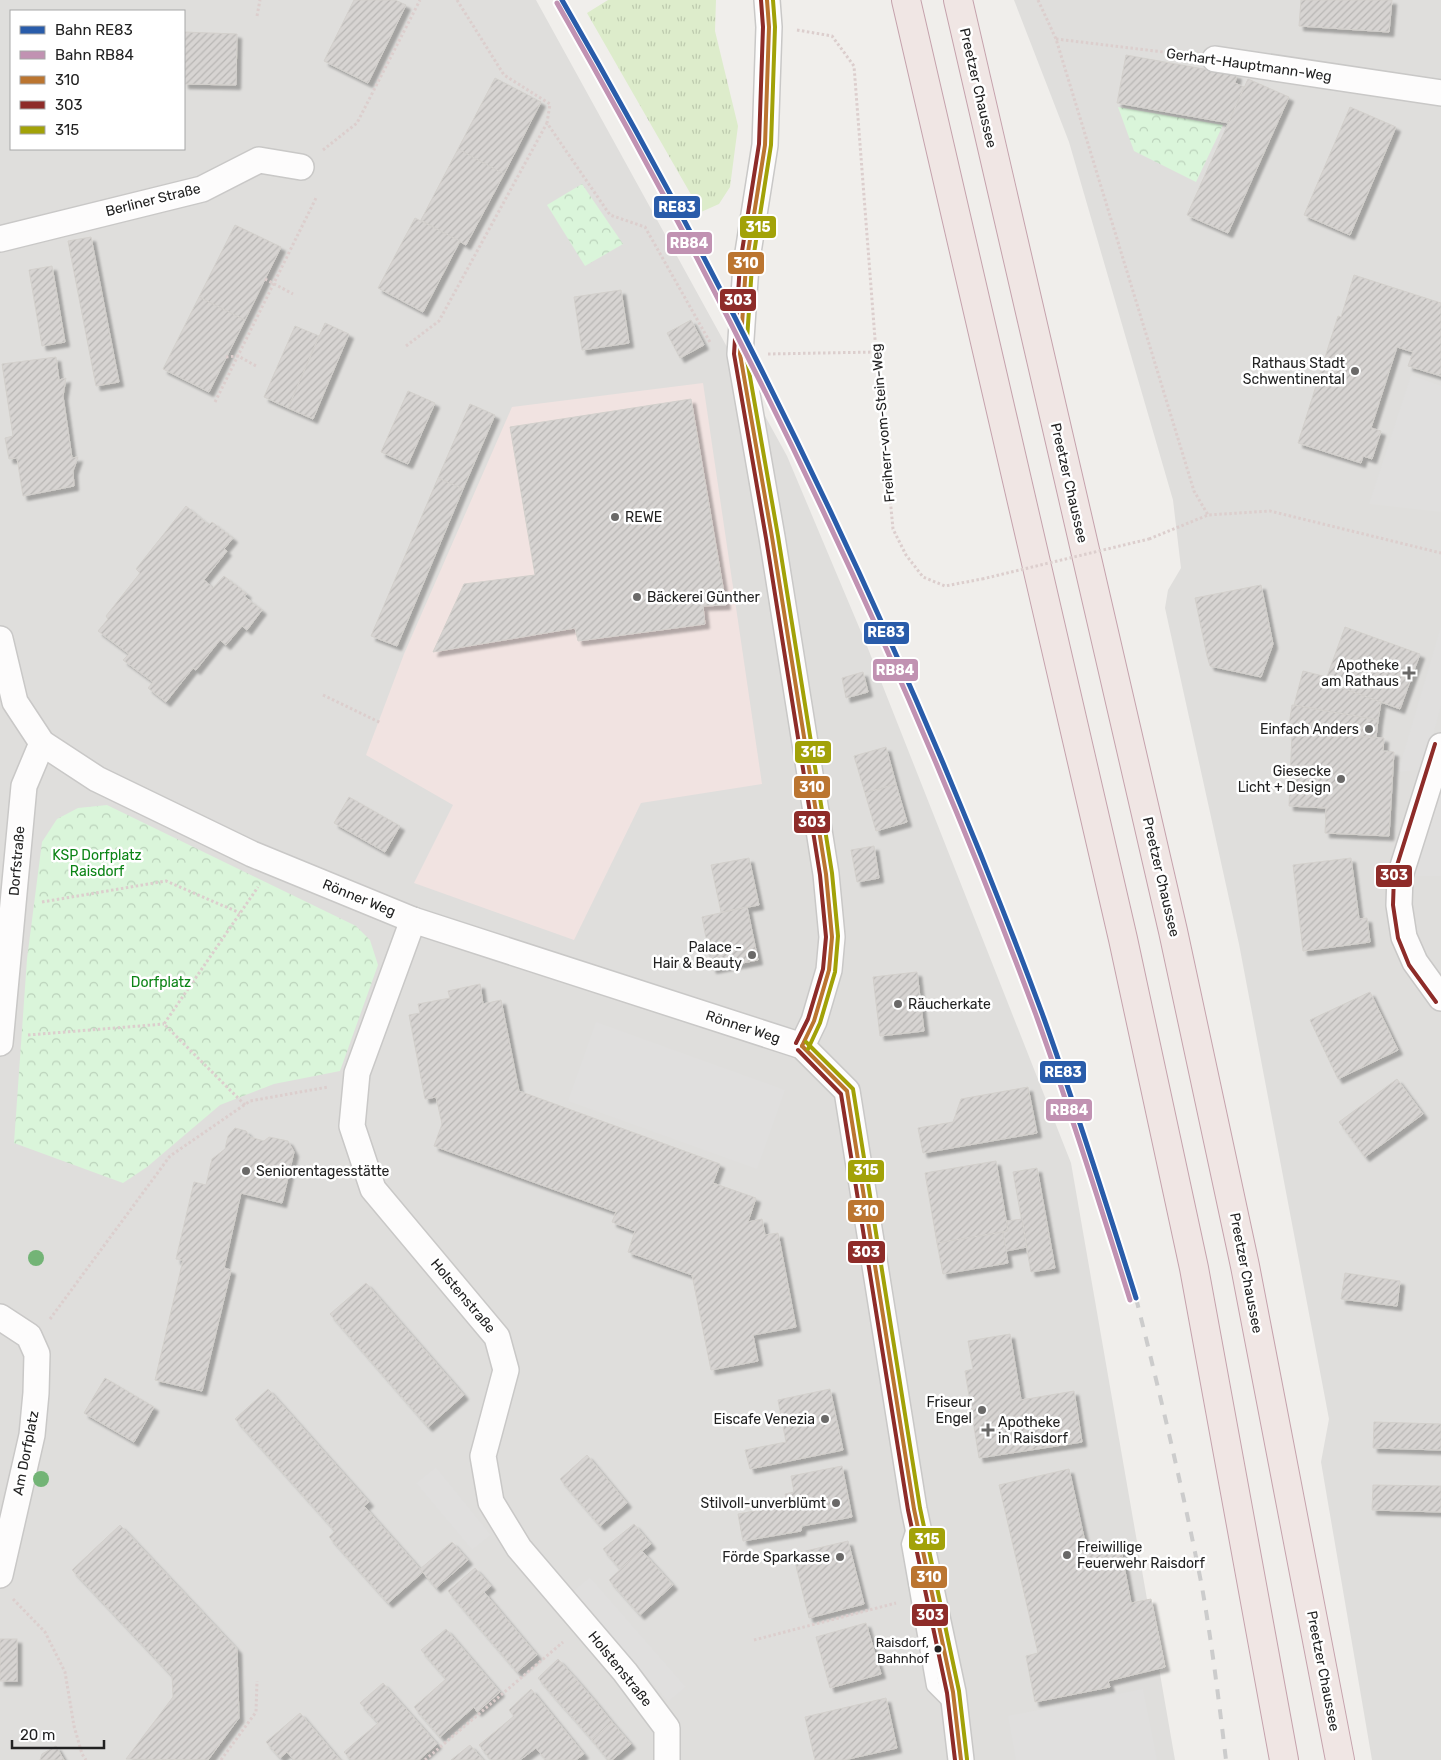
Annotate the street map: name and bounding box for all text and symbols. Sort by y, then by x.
legend [10,10,185,150]
text: Bahn RE83 [55,21,133,39]
street label: Preetzer Chaussee [956,26,1000,150]
street label: Gerhart-Hauptmann-Weg [1165,45,1333,85]
text: Bahn RB84 [55,46,134,64]
text: 310 [55,71,80,89]
text: 303 [55,96,83,114]
text: 315 [55,121,79,139]
street label: Berliner Straße [104,180,202,220]
line badge: RE83 [653,195,701,219]
text: RE83 [658,199,696,216]
line badge: 315 [739,215,777,239]
text: 315 [745,219,771,236]
line badge: RB84 [666,231,713,255]
text: RB84 [670,235,709,252]
line badge: 310 [727,251,765,275]
text: 310 [733,255,759,272]
line badge: 303 [719,288,757,312]
text: 303 [724,292,752,309]
street label: Freiherr-vom-Stein-Weg [868,343,898,503]
place label: Rathaus Stadt Schwentinental [1243,355,1346,388]
marker: Rathaus Stadt Schwentinental [1349,365,1361,377]
street label: Preetzer Chaussee [1047,421,1091,545]
place label: REWE [625,509,662,526]
marker: REWE [609,511,621,523]
place label: Bäckerei Günther [647,589,761,606]
marker: Bäckerei Günther [631,591,643,603]
line badge: RE83 [863,621,910,645]
text: RE83 [867,624,905,641]
place label: Apotheke am Rathaus [1321,657,1399,690]
line badge: RB84 [872,658,919,682]
text: RB84 [876,662,915,679]
marker: Apotheke am Rathaus [1403,667,1415,679]
place label: Einfach Anders [1260,721,1359,738]
marker: Einfach Anders [1363,723,1375,735]
line badge: 315 [794,740,832,764]
text: 315 [800,744,826,761]
place label: Giesecke Licht + Design [1238,763,1331,796]
marker: Giesecke Licht + Design [1335,773,1347,785]
line badge: 310 [793,775,831,799]
text: 310 [799,779,825,796]
line badge: 303 [793,810,831,834]
text: 303 [798,814,826,831]
street label: Preetzer Chaussee [1139,815,1183,939]
street label: Dorfstraße [5,825,29,897]
park label: KSP Dorfplatz Raisdorf [52,847,142,880]
line badge: 303 [1375,864,1413,888]
text: 303 [1380,867,1408,884]
street label: Rönner Weg [320,876,398,920]
place label: Palace - Hair & Beauty [653,939,742,972]
marker: Palace - Hair & Beauty [746,949,758,961]
park label: Dorfplatz [131,974,191,991]
place label: Räucherkate [908,996,991,1013]
marker: Räucherkate [892,998,904,1010]
street label: Rönner Weg [704,1007,782,1047]
line badge: RE83 [1039,1060,1087,1084]
text: RE83 [1044,1064,1082,1081]
line badge: RB84 [1045,1098,1093,1122]
text: RB84 [1050,1102,1089,1119]
line badge: 315 [847,1159,885,1183]
text: 315 [853,1162,879,1179]
place label: Seniorentagesstätte [256,1163,390,1180]
marker: Seniorentagesstätte [240,1165,252,1177]
line badge: 310 [847,1199,885,1223]
text: 310 [853,1203,879,1220]
street label: Preetzer Chaussee [1226,1211,1266,1335]
line badge: 303 [847,1240,886,1264]
text: 303 [852,1244,880,1261]
street label: Holstenstraße [427,1255,499,1337]
place label: Friseur Engel [927,1394,973,1427]
marker: Friseur Engel [976,1404,988,1416]
street label: Am Dorfplatz [9,1409,43,1497]
place label: Eiscafe Venezia [714,1411,815,1428]
marker: Eiscafe Venezia [819,1413,831,1425]
place label: Apotheke in Raisdorf [998,1414,1068,1447]
marker: Apotheke in Raisdorf [982,1424,994,1436]
place label: Stilvoll-unverblümt [701,1495,827,1512]
marker: Stilvoll-unverblümt [830,1497,842,1509]
line badge: 315 [908,1527,946,1551]
text: 315 [914,1531,940,1548]
place label: Freiwillige Feuerwehr Raisdorf [1077,1539,1205,1572]
place label: Förde Sparkasse [722,1549,830,1566]
marker: Freiwillige Feuerwehr Raisdorf [1061,1549,1073,1561]
marker: Förde Sparkasse [834,1551,846,1563]
line badge: 310 [910,1565,948,1589]
text: 310 [916,1569,942,1586]
line badge: 303 [911,1603,949,1627]
text: 303 [916,1607,944,1624]
street label: Preetzer Chaussee [1303,1609,1343,1733]
street label: Holstenstraße [584,1628,656,1710]
place label: Raisdorf, Bahnhof [876,1635,929,1666]
marker: Raisdorf, Bahnhof [933,1644,943,1654]
scale bar [12,1718,105,1750]
text: 20 m [20,1726,55,1744]

